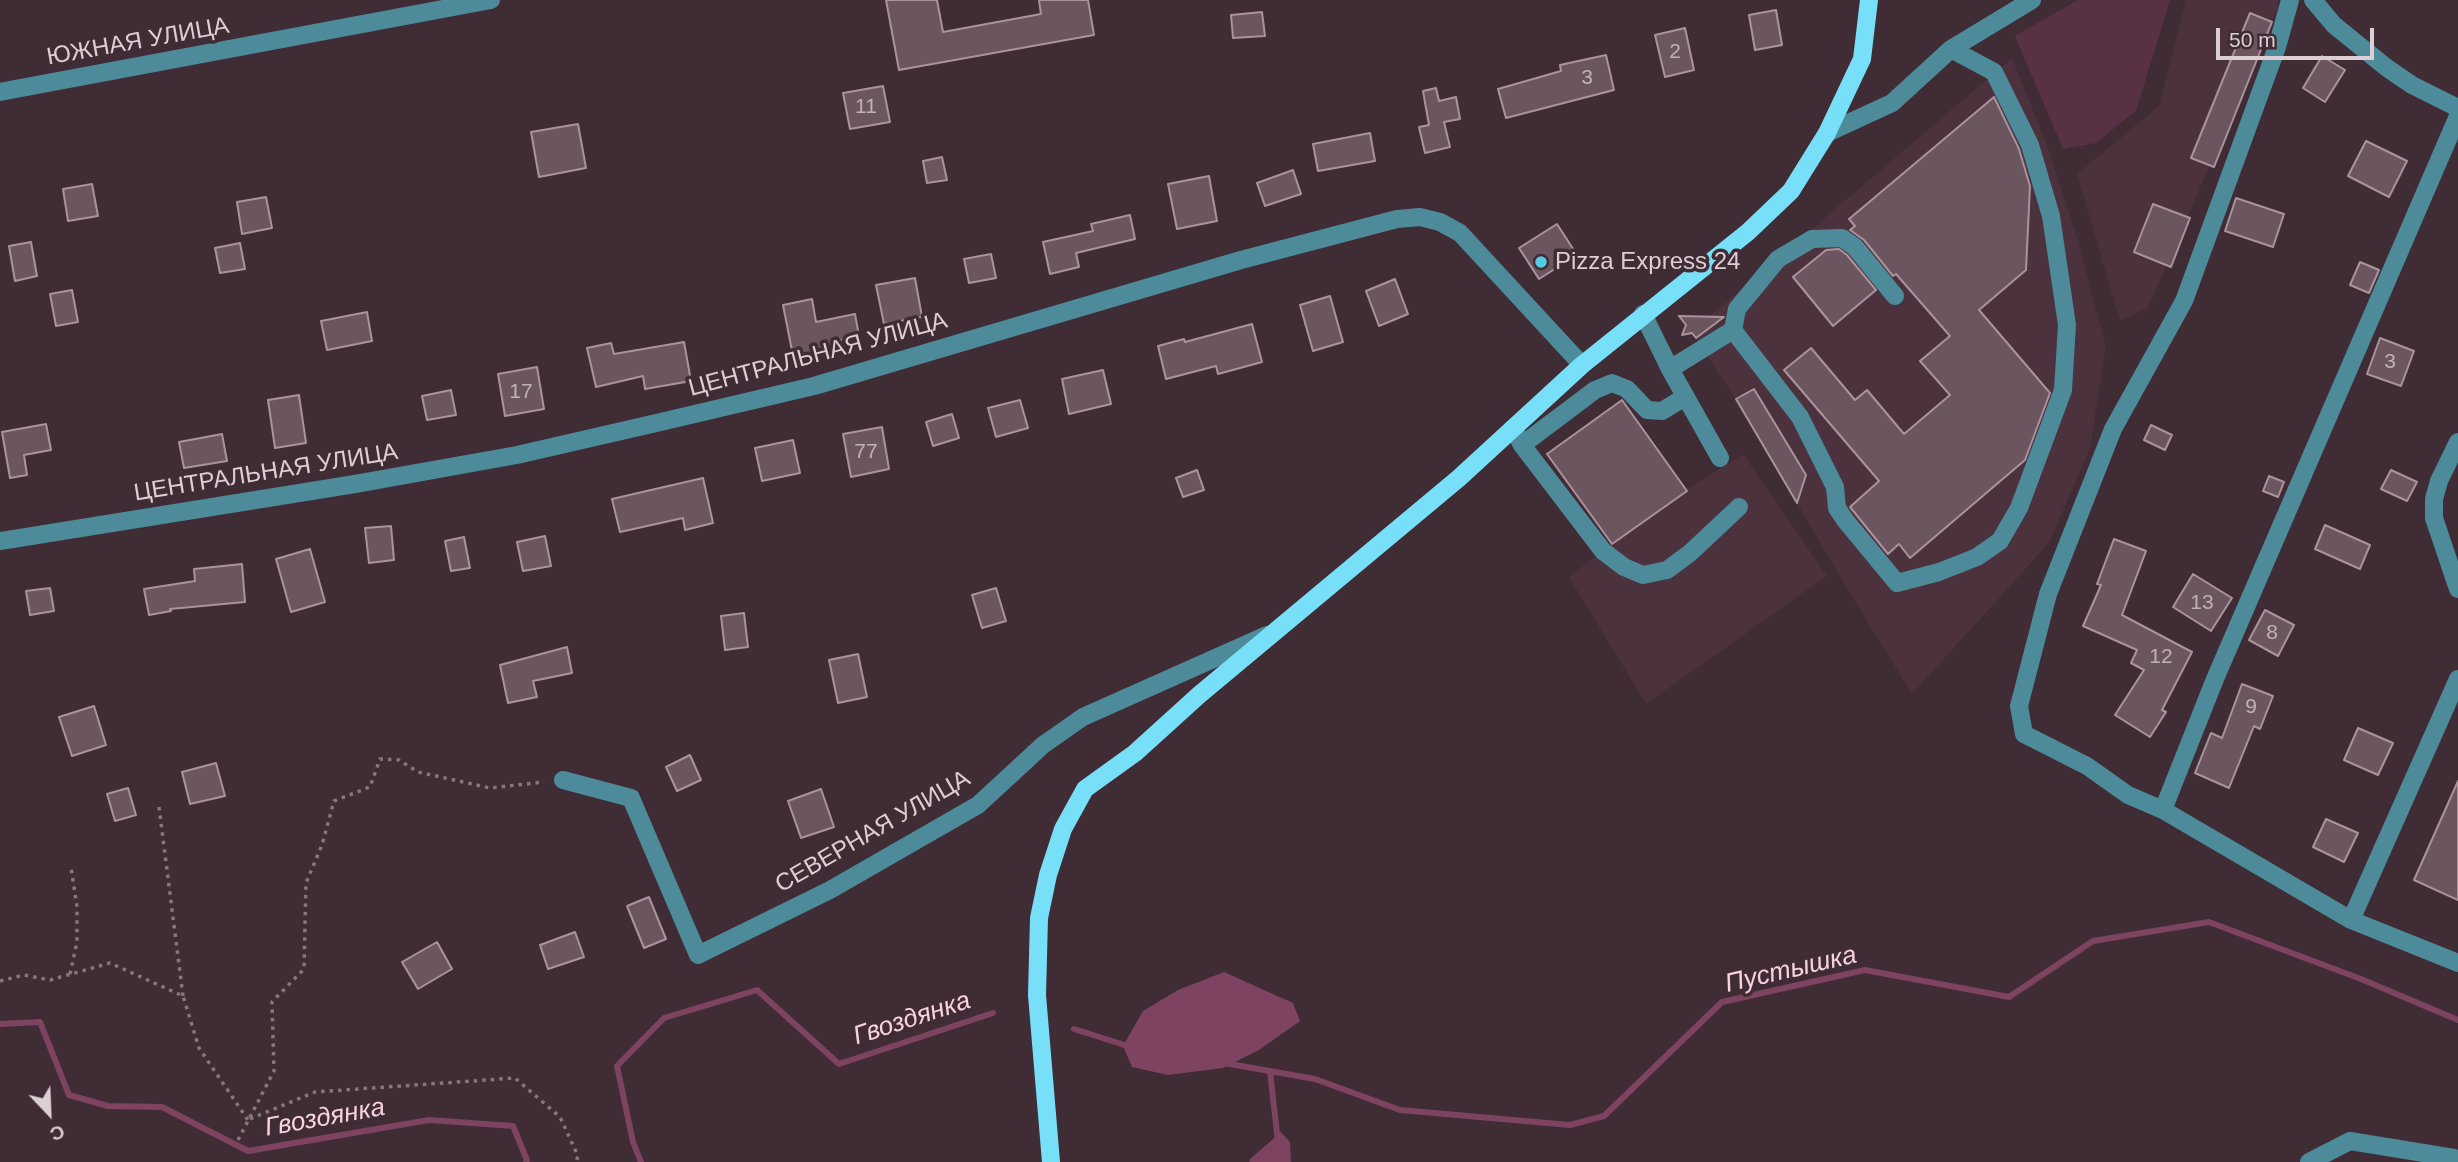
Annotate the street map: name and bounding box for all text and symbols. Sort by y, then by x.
street label: ЮЖНАЯ УЛИЦА [45,12,231,72]
scale bar [2220,14,2378,58]
text: 50 m [2229,28,2276,51]
house number: 2 [1669,39,1681,65]
house number: 3 [1581,65,1593,91]
house number: 11 [855,94,877,120]
place label: Pizza Express 24 [1555,248,1740,276]
marker: Pizza Express 24 [1533,254,1549,270]
street label: ЦЕНТРАЛЬНАЯ УЛИЦА [685,307,951,403]
house number: 3 [2384,349,2396,375]
house number: 17 [509,379,533,405]
street label: ЦЕНТРАЛЬНАЯ УЛИЦА [132,438,400,508]
house number: 77 [854,439,878,465]
house number: 13 [2190,590,2214,616]
house number: 8 [2266,620,2278,646]
house number: 12 [2149,644,2173,670]
house number: 9 [2245,694,2257,720]
street label: СЕВЕРНАЯ УЛИЦА [771,765,975,899]
water label: Пустышка [1722,940,1860,1000]
water label: Гвоздянка [850,985,974,1053]
north arrow [14,1078,84,1148]
water label: Гвоздянка [263,1092,387,1144]
text: С [47,1120,68,1145]

